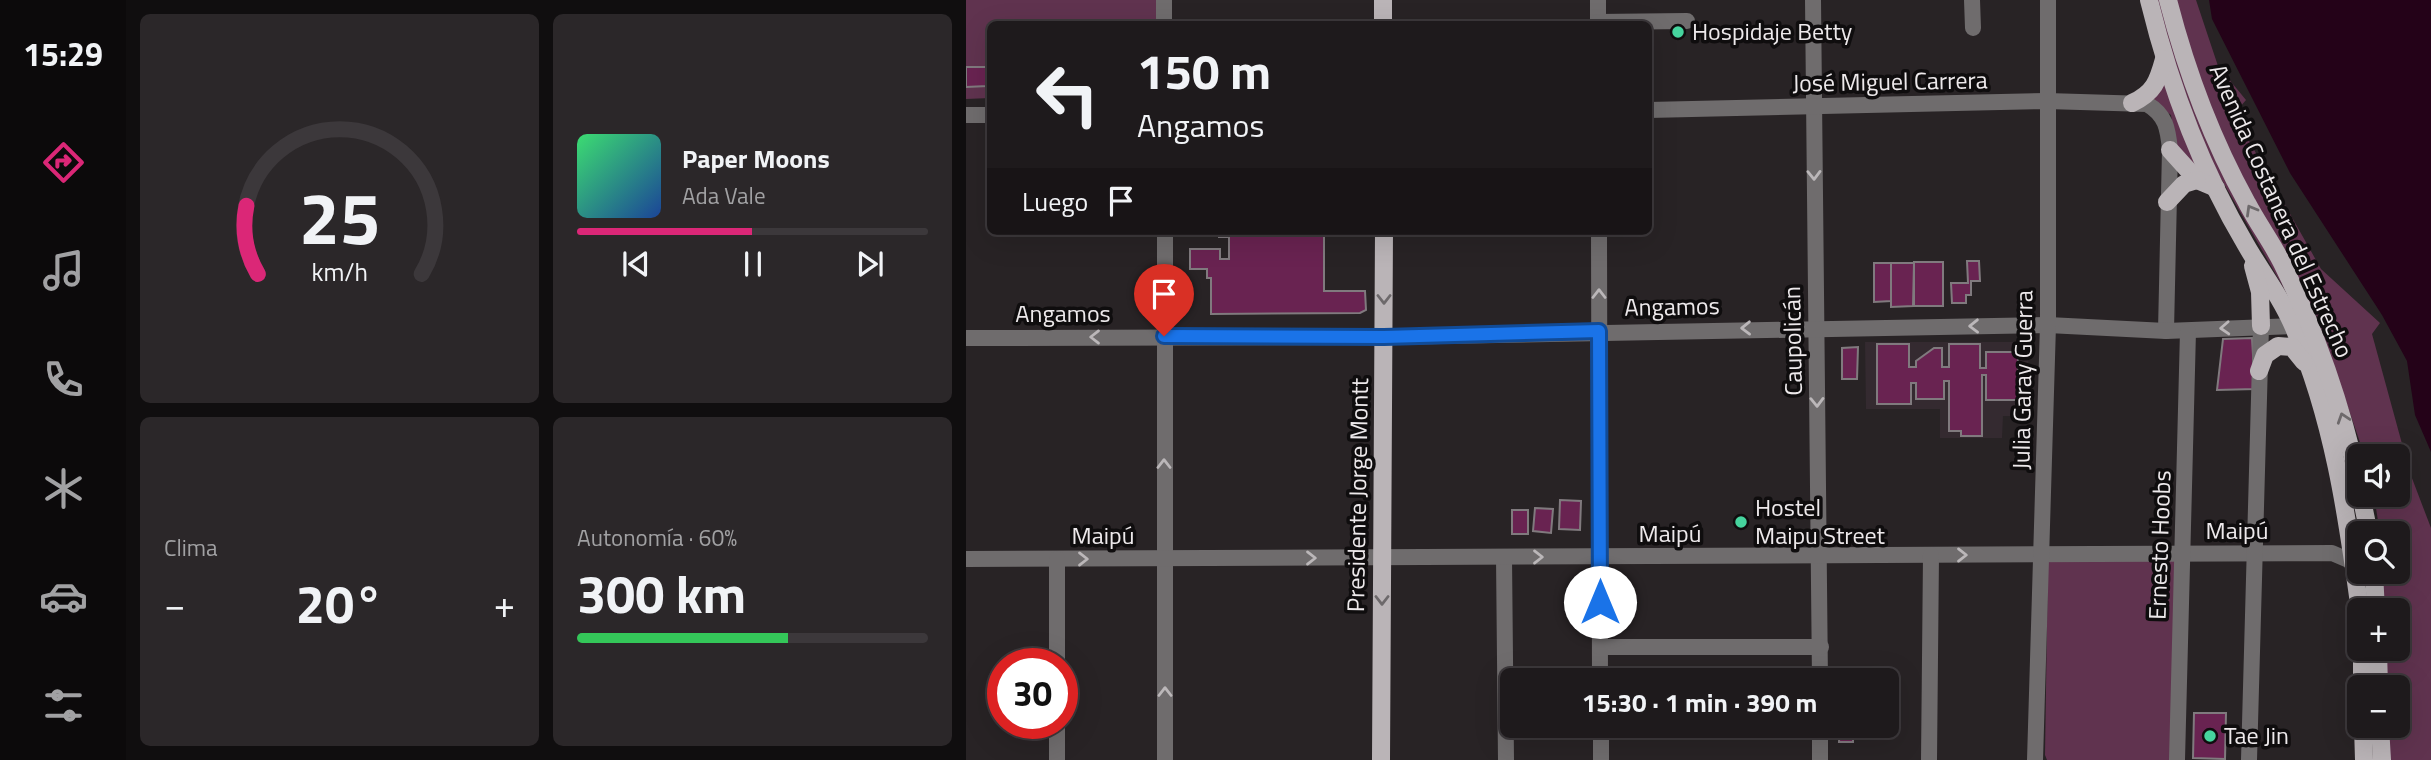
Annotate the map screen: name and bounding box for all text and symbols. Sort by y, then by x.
place label: Hospidaje Betty [1692,13,1853,49]
marker: Hospidaje Betty [1670,24,1686,40]
text: 15:29 [23,30,103,78]
text: 150 m [1137,33,1271,108]
icon: left [1022,49,1113,140]
street label: Avenida Costanera del Estrecho [2201,58,2363,363]
street label: José Miguel Carrera [1792,61,1988,101]
text: Angamos [1137,101,1264,149]
icon: directions [39,138,88,187]
text: Paper Moons [682,139,830,178]
text: 25 [299,163,380,273]
one-way arrow [1806,169,1821,180]
text: Ada Vale [682,178,766,213]
text: Luego [1022,182,1088,221]
icon: arrive [1102,182,1140,220]
one-way arrow [2247,205,2260,218]
icon: previous [617,245,655,283]
icon: pause [734,245,772,283]
icon: next [851,245,889,283]
icon: music [39,246,88,295]
text: km/h [311,253,368,291]
pin [1134,264,1194,336]
icon: arrive [1145,275,1183,313]
street label: Caupolicán [1773,286,1811,396]
street label: Angamos [1624,287,1720,325]
one-way arrow [1591,288,1607,299]
street label: Julia Garay Guerra [2002,290,2042,470]
one-way arrow [1376,294,1392,305]
street label: Angamos [1015,295,1111,331]
one-way arrow [1968,318,1979,333]
one-way arrow [1740,320,1751,336]
one-way arrow [2220,321,2231,336]
one-way arrow [1090,329,1100,345]
icon: phone [39,355,88,404]
street label: Presidente Jorge Montt [1337,377,1377,612]
one-way arrow [1810,397,1825,408]
one-way arrow [2337,412,2351,424]
map controls [2347,444,2410,738]
button: sound [2347,444,2410,507]
one-way arrow [1157,459,1172,470]
icon: climate [39,464,88,513]
street label: Ernesto Hoobs [2138,470,2180,620]
place label: Hostel Maipu Street [1755,489,1886,553]
street label: Maipú [2206,512,2268,548]
marker: Hostel Maipu Street [1733,514,1749,530]
street label: Maipú [1639,515,1701,551]
street label: Maipú [1072,517,1134,553]
text: Autonomía · 60% [577,520,737,555]
button: search [2347,521,2410,584]
text: Clima [164,530,218,565]
one-way arrow [1957,547,1967,563]
one-way arrow [1533,549,1544,565]
one-way arrow [1306,550,1316,566]
one-way arrow [1078,551,1089,567]
text: 300 km [577,554,746,633]
text: 20° [296,564,383,643]
position arrow [1563,565,1637,639]
icon: car [39,572,88,621]
text: − [164,575,185,633]
text: + [494,575,515,633]
one-way arrow [1374,595,1390,606]
button: + [2347,598,2410,661]
speed limit sign: 30 [987,648,1078,739]
button: − [2347,675,2410,738]
icon: filters [39,681,88,730]
text: 15:30 · 1 min · 390 m [1582,683,1817,722]
one-way arrow [1157,686,1173,697]
place label: Tae Jin [2224,717,2289,753]
marker: Tae Jin [2202,728,2218,744]

